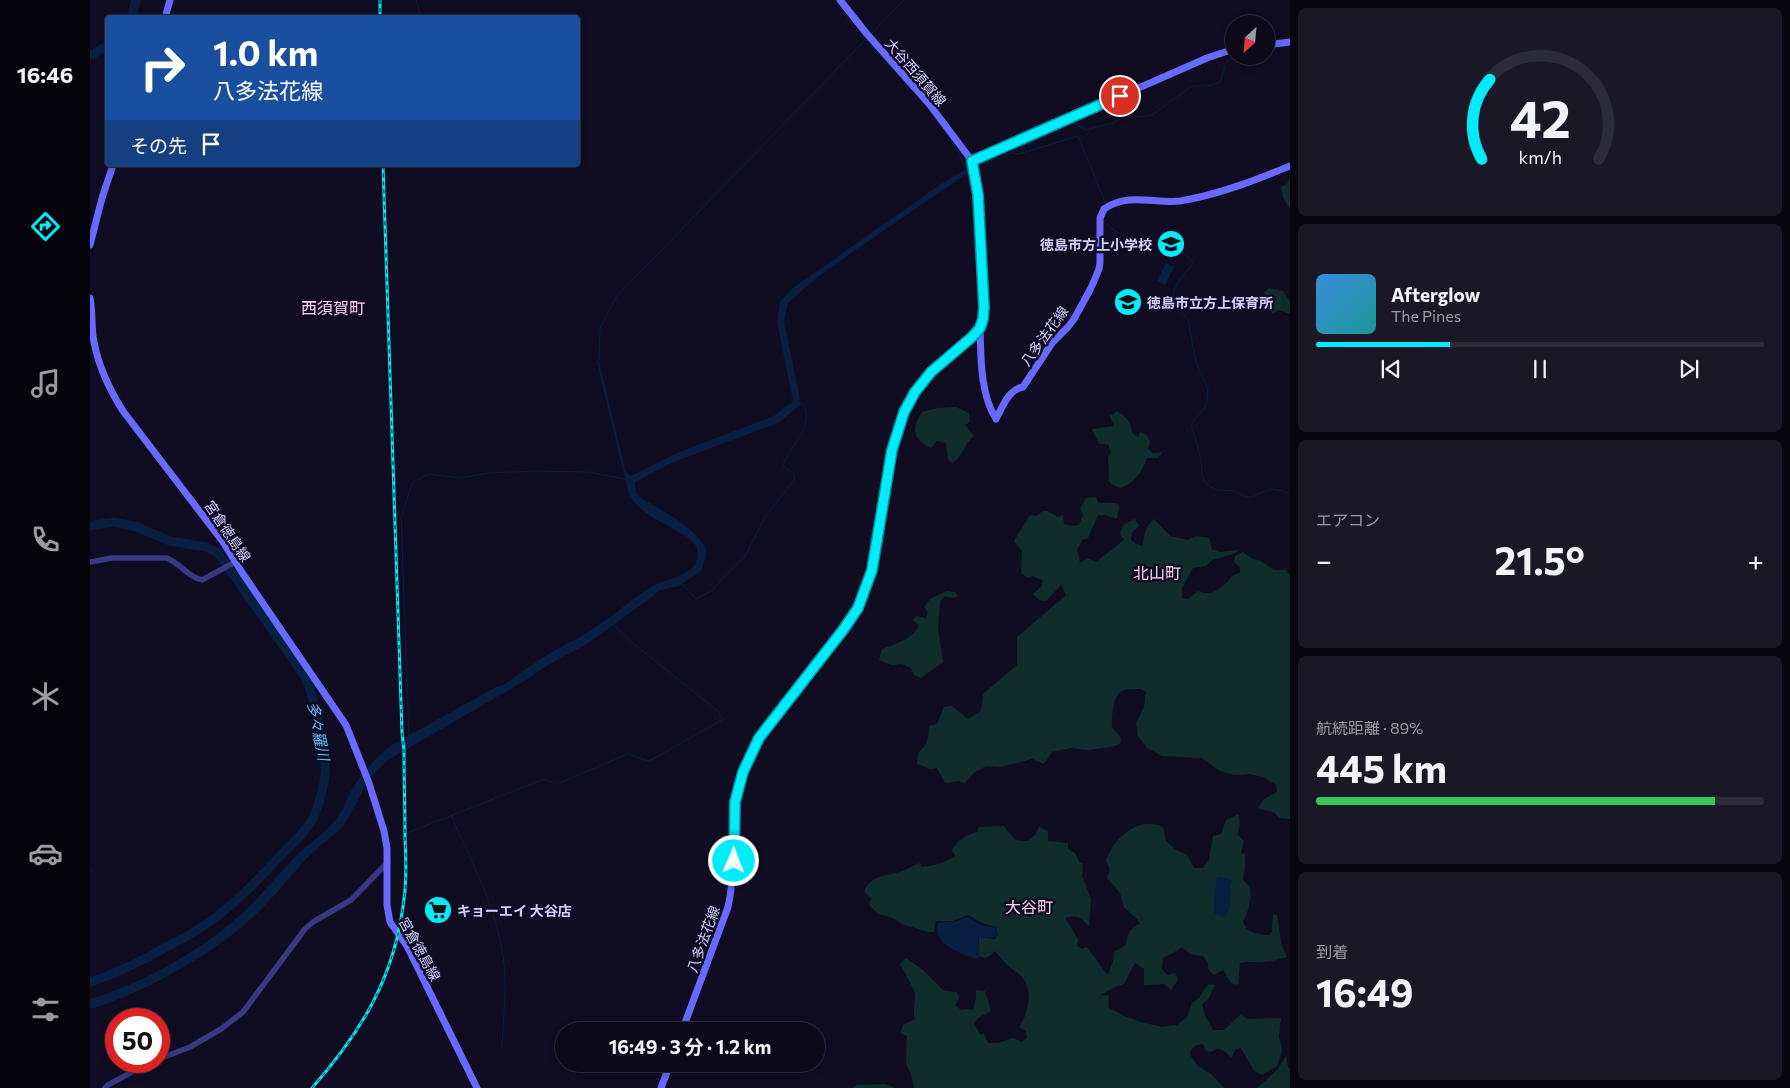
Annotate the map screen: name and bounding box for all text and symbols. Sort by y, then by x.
north arrow [1225,15,1275,65]
map controls [1225,15,1275,65]
text: 1.0 km [213,30,318,73]
icon: right [130,35,195,100]
street label: 大谷西須賀線 [882,35,950,109]
text: 16:46 [17,61,73,88]
pin [1099,75,1141,117]
text: 八多法花線 [213,77,323,104]
icon: arrive [1106,82,1134,110]
text: 42 [1509,85,1571,149]
icon: arrive [197,130,225,158]
text: その先 [130,134,187,157]
text: km/h [1518,146,1562,168]
icon: directions [28,209,63,244]
school or university icon: 徳島市方上小学校 [1156,229,1186,259]
place label: 徳島市方上小学校 [1040,236,1152,253]
text: Afterglow [1391,283,1480,306]
school or university icon: 徳島市立方上保育所 [1113,287,1143,317]
place label: 徳島市立方上保育所 [1147,294,1273,311]
district label: 西須賀町 [301,298,365,317]
street label: 八多法花線 [1017,303,1071,369]
text: The Pines [1391,306,1461,325]
icon: previous [1377,355,1405,383]
icon: pause [1526,355,1554,383]
icon: next [1675,355,1703,383]
icon: music [28,366,63,401]
street label: 宮倉徳島線 [201,497,255,565]
text: エアコン [1316,510,1380,529]
icon: phone [28,522,63,557]
text: 21.5° [1495,536,1585,583]
text: − [1316,543,1332,577]
text: + [1748,543,1764,577]
district label: 北山町 [1133,563,1181,582]
icon: climate [28,679,63,714]
water label: 多々羅川 [304,700,334,764]
text: 航続距離 · 89% [1316,718,1423,737]
text: 445 km [1316,744,1447,791]
position arrow [707,834,759,886]
icon: car [28,836,63,871]
supermarket icon: キョーエイ 大谷店 [423,895,453,925]
district label: 大谷町 [1005,897,1053,916]
place label: キョーエイ 大谷店 [457,902,572,919]
street label: 八多法花線 [683,903,723,975]
street label: 宮倉徳島線 [396,914,444,984]
text: 到着 [1316,942,1348,961]
text: 16:49 [1316,968,1413,1015]
icon: filters [28,992,63,1027]
speed limit sign: 50 [105,1008,170,1073]
text: 16:49 · 3 分 · 1.2 km [609,1035,771,1058]

